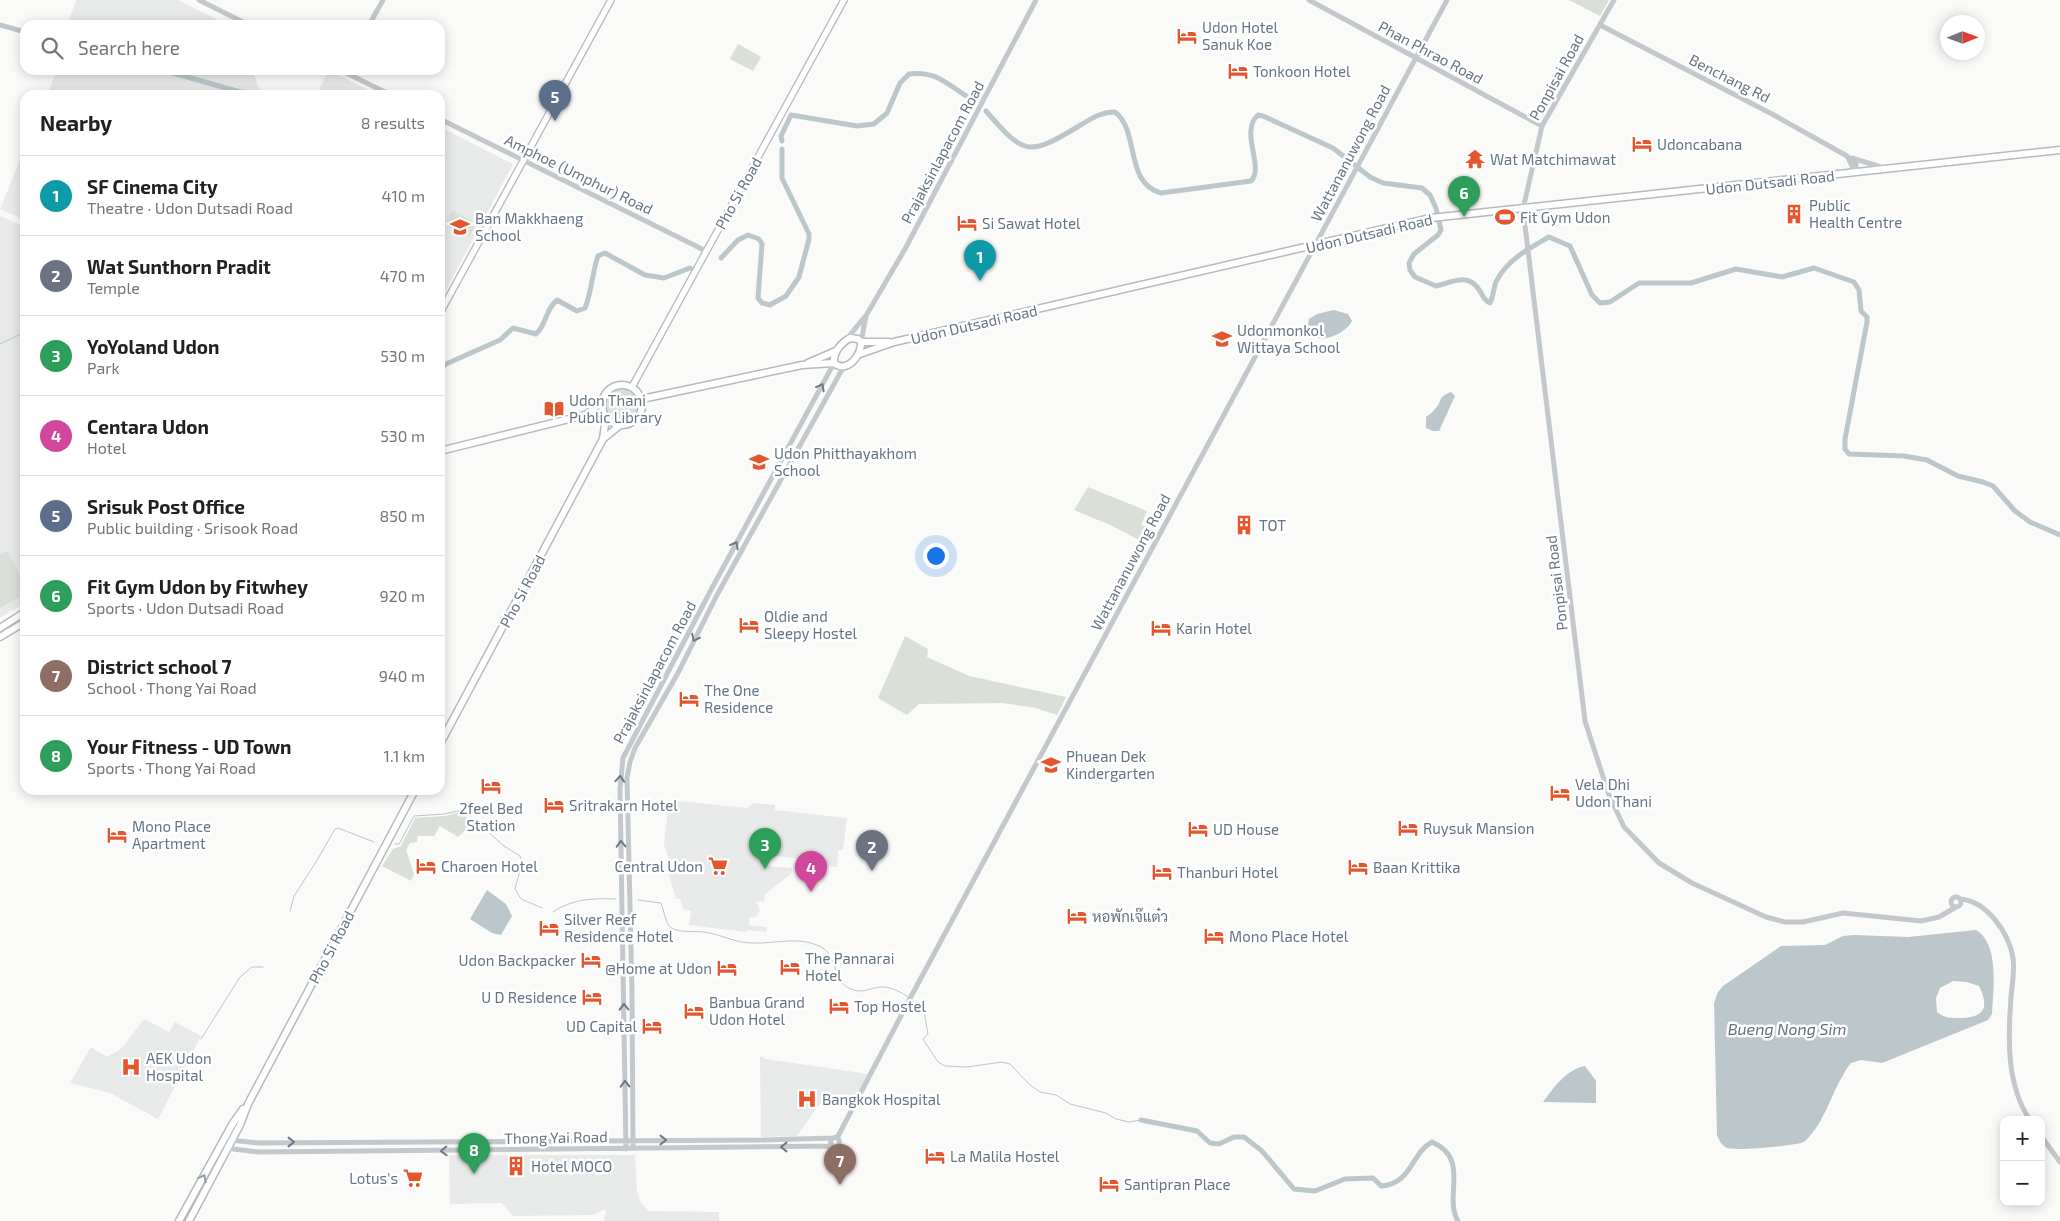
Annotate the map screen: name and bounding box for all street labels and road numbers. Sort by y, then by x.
street label: Phan Phrao Road [1376,17,1486,87]
street label: Ponpisai Road [1525,31,1587,123]
street label: Benchang Rd [1686,50,1774,106]
street label: Prajaksinlapacom Road [897,78,988,227]
street label: Wattananuwong Road [1306,82,1394,224]
street label: Amphoe (Umphur) Road [502,130,656,218]
street label: Pho Si Road [711,154,765,232]
street label: Udon Dutsadi Road [1705,166,1835,198]
street label: Udon Dutsadi Road [1304,210,1434,256]
street label: Udon Dutsadi Road [909,301,1039,347]
street label: Wattananuwong Road [1086,491,1174,633]
street label: Ponpisai Road [1541,534,1571,632]
street label: Pho Si Road [495,552,549,630]
street label: Prajaksinlapacom Road [609,598,700,747]
street label: Pho Si Road [304,908,358,986]
street label: Thong Yai Road [504,1127,608,1147]

